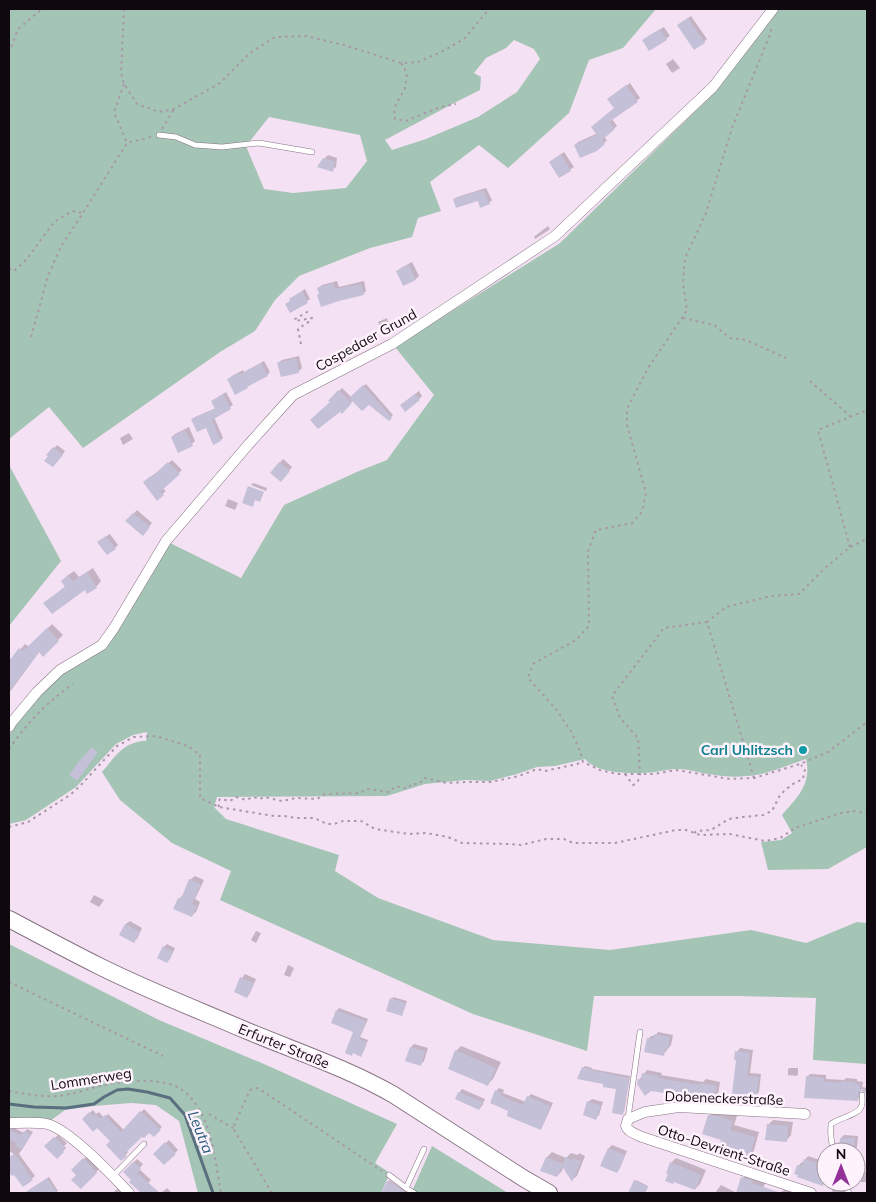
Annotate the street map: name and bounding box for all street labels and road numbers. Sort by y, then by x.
street label: Cospedaer Grund [312,305,420,375]
street label: Erfurter Straße [236,1020,332,1072]
street label: Lommerweg [49,1064,133,1094]
street label: Dobeneckerstraße [664,1087,784,1109]
street label: Otto-Devrient-Straße [656,1120,792,1180]

